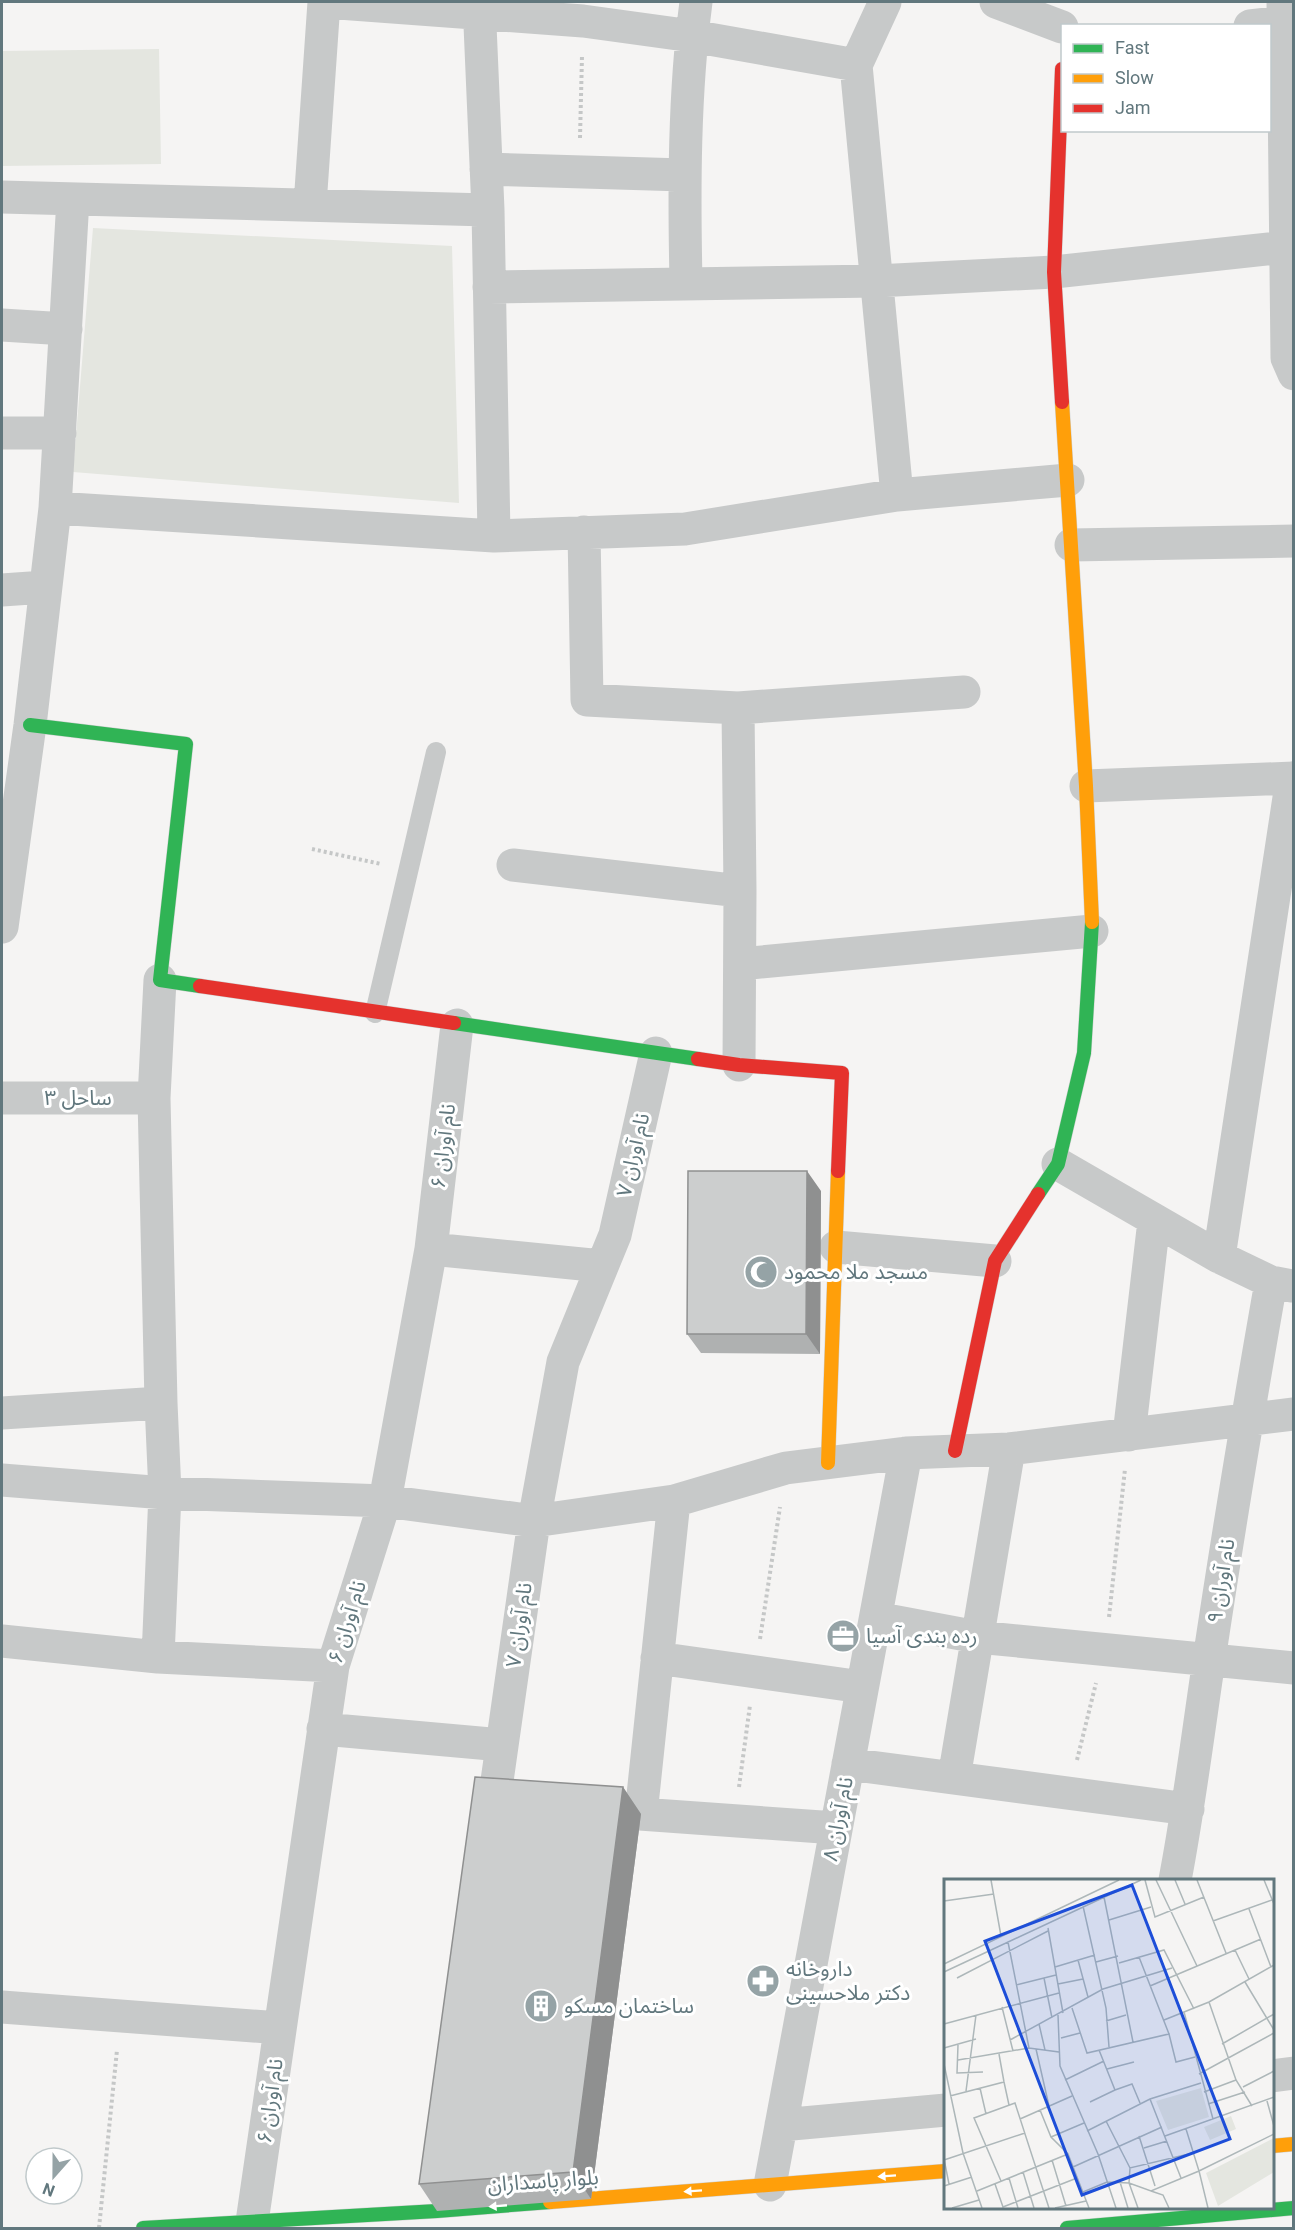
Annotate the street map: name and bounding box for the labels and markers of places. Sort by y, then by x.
mosque icon: مسجد ملا محمود [743,1254,779,1290]
place label: مسجد ملا محمود [784,1260,928,1284]
office icon: رده بندی آسیا [825,1618,861,1654]
place label: رده بندی آسیا [866,1624,977,1648]
place label: داروخانه دکتر ملاحسینی [786,1957,910,2005]
pharmacy icon: داروخانه دکتر ملاحسینی [745,1963,781,1999]
building icon: ساختمان مسکو [523,1988,559,2024]
place label: ساختمان مسکو [564,1994,694,2018]

